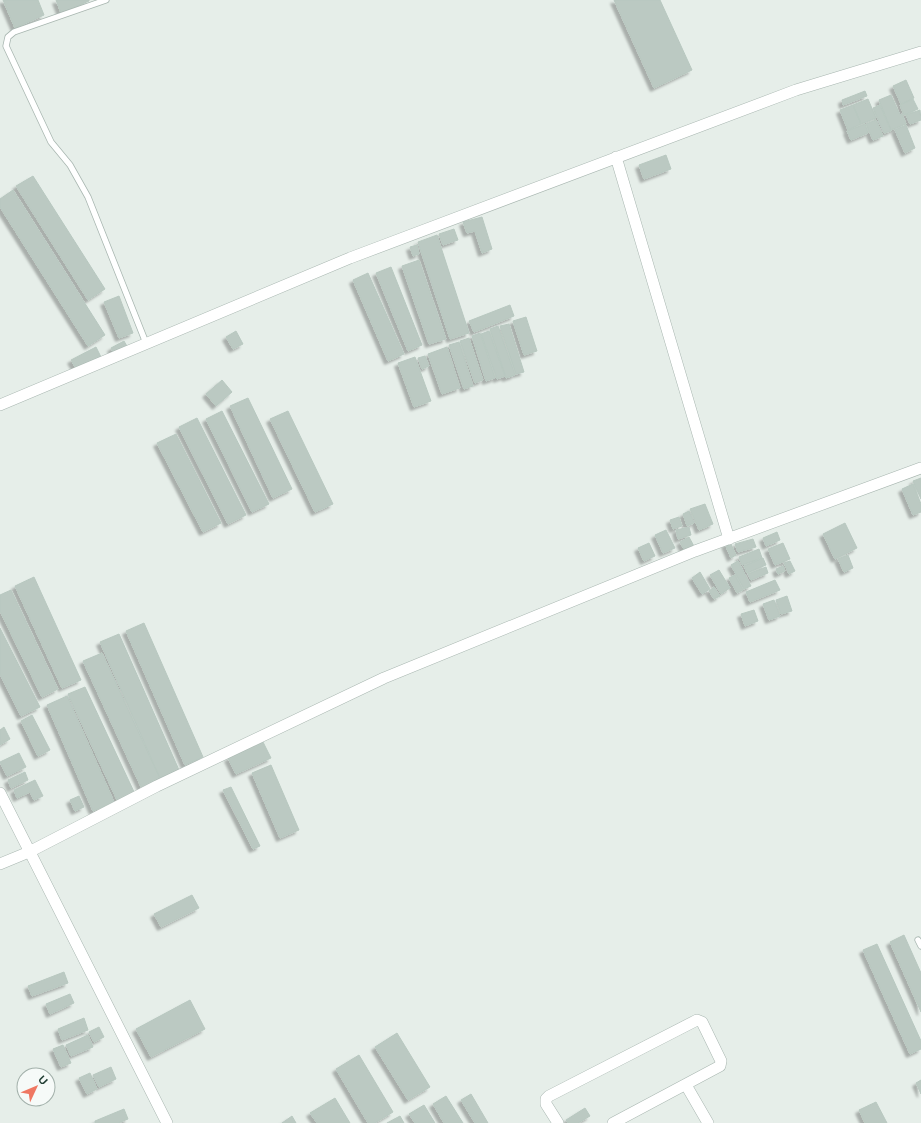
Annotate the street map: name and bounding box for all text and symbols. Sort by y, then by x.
north arrow [16,1067,56,1107]
text: U [36,1073,50,1087]

